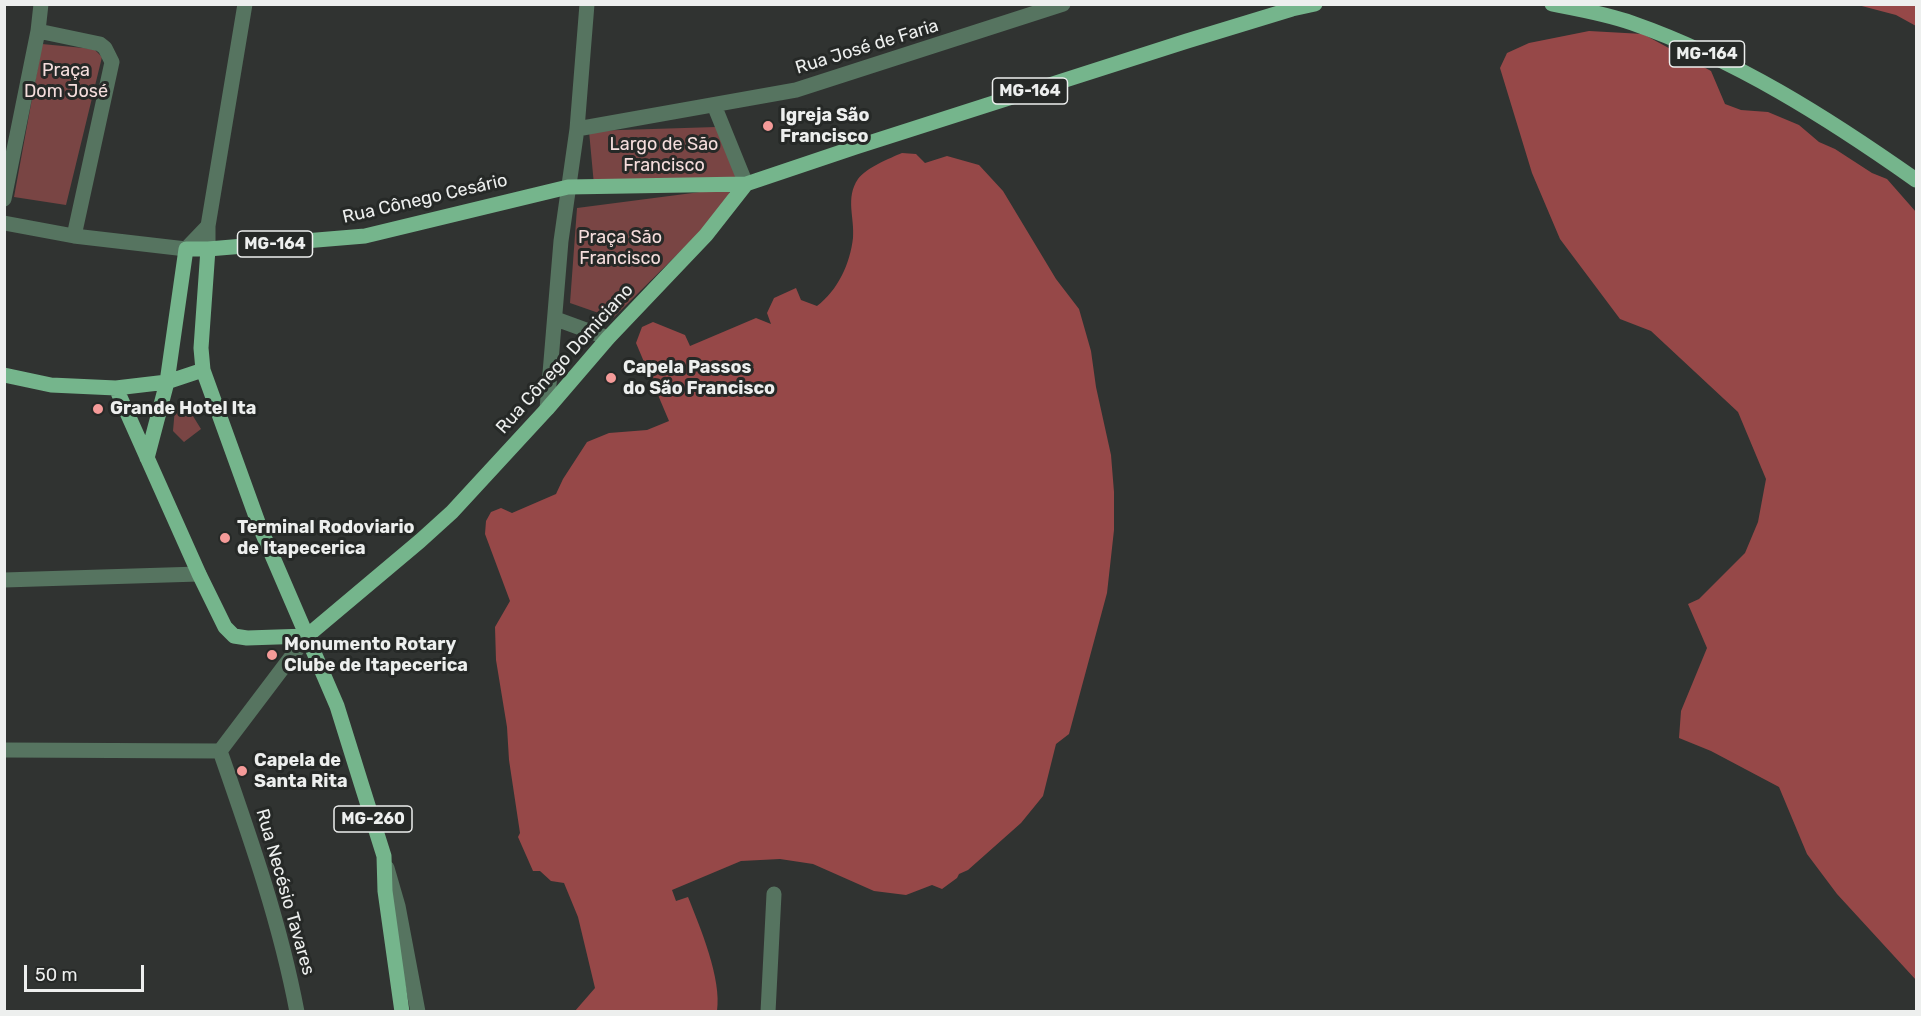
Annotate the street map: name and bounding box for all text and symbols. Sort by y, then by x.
street label: Rua José de Faria [793,15,941,79]
road number: MG-164 [1670,41,1744,67]
park label: Praça Dom José [24,60,108,103]
road number: MG-164 [992,78,1068,104]
place label: Igreja São Francisco [780,105,869,148]
marker: Igreja São Francisco [761,119,775,133]
park label: Largo de São Francisco [610,134,718,176]
street label: Rua Cônego Cesário [340,170,510,228]
park label: Praça São Francisco [578,227,662,270]
road number: MG-164 [238,231,312,257]
street label: Rua Cônego Domiciano [492,280,638,438]
place label: Capela Passos do São Francisco [623,357,775,400]
marker: Capela Passos do São Francisco [604,371,618,385]
place label: Grande Hotel Ita [110,398,256,420]
marker: Grande Hotel Ita [91,402,105,416]
place label: Terminal Rodoviario de Itapecerica [237,517,415,560]
marker: Terminal Rodoviario de Itapecerica [218,531,232,545]
place label: Monumento Rotary Clube de Itapecerica [284,634,468,676]
marker: Monumento Rotary Clube de Itapecerica [265,648,279,662]
place label: Capela de Santa Rita [254,750,348,792]
marker: Capela de Santa Rita [235,764,249,778]
street label: Rua Necésio Tavares [251,806,319,978]
road number: MG-260 [334,806,412,832]
scale bar [27,953,147,991]
text: 50 m [35,964,78,986]

